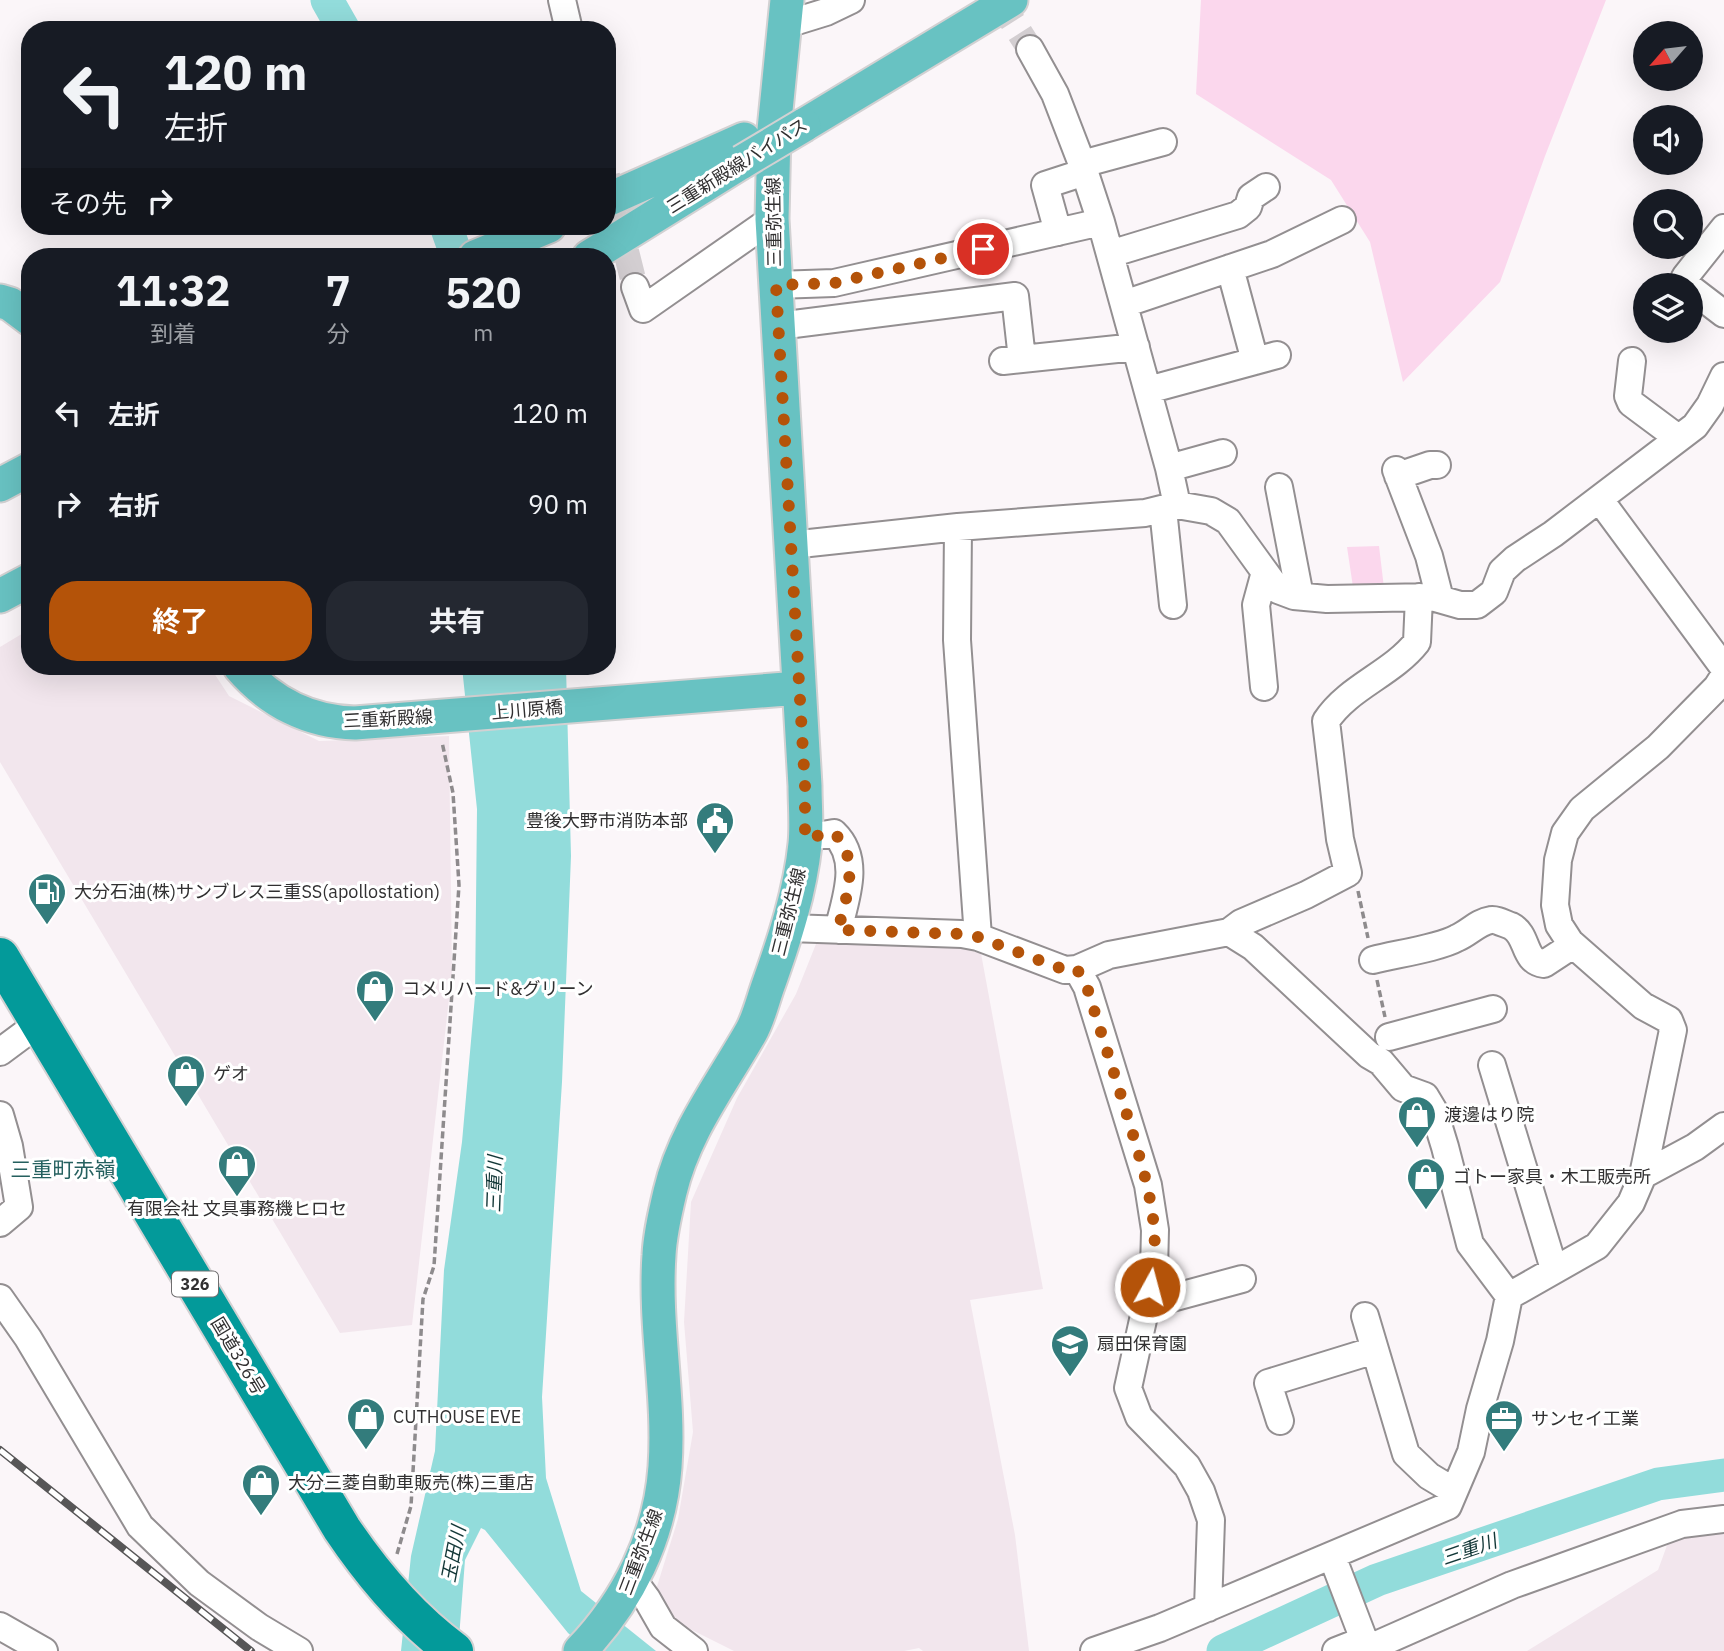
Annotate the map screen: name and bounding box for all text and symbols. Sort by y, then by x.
north arrow [1633,21,1703,91]
map controls [1633,21,1703,343]
text: 120 m [164,40,308,103]
icon: left [49,49,140,140]
button: sound [1633,105,1703,175]
text: 左折 [164,106,228,148]
street label: 三重新殿線バイパス [662,113,811,218]
street label: 三重弥生線 [761,177,786,267]
icon: right [141,182,179,220]
text: その先 [49,186,127,220]
button: search [1633,189,1703,259]
pin [953,219,1013,279]
icon: arrive [964,230,1002,268]
text: 11:32 [116,263,231,318]
text: 7 [325,263,351,318]
text: 520 [446,265,521,320]
button: layers [1633,273,1703,343]
text: m [473,317,493,347]
text: 到着 [150,318,196,348]
text: 分 [327,318,350,348]
icon: left [49,394,87,432]
text: 120 m [512,396,588,430]
text: 左折 [108,397,160,431]
icon: right [49,485,87,523]
text: 90 m [528,487,588,521]
text: 右折 [108,488,160,522]
button: 終了 [49,581,312,661]
button: 共有 [326,581,588,661]
street label: 上川原橋 [490,695,564,724]
street label: 三重新殿線 [342,705,434,732]
public building icon: 豊後大野市消防本部 [694,800,736,855]
place label: 豊後大野市消防本部 [526,809,688,832]
street label: 三重弥生線 [766,865,811,958]
fuel station icon: 大分石油(株)サンブレス三重SS(apollostation) [26,871,68,926]
place label: 大分石油(株)サンブレス三重SS(apollostation) [74,880,440,903]
shop icon: コメリハード&グリーン [354,968,396,1023]
place label: コメリハード&グリーン [402,977,594,1000]
shop icon: ゲオ [165,1053,207,1108]
place label: ゲオ [213,1062,249,1085]
shop icon: 渡邊はり院 [1396,1094,1438,1149]
place label: 渡邊はり院 [1444,1103,1534,1126]
shop icon: 有限会社 文具事務機ヒロセ [216,1143,258,1198]
water label: 三重川 [481,1153,507,1213]
district label: 三重町赤嶺 [11,1155,116,1183]
shop icon: ゴトー家具・木工販売所 [1405,1156,1447,1211]
place label: ゴトー家具・木工販売所 [1453,1165,1651,1188]
place label: 有限会社 文具事務機ヒロセ [127,1197,347,1220]
position arrow [1113,1250,1187,1324]
road number: 326 [172,1272,218,1296]
street label: 国道326号 [206,1313,271,1399]
school or university icon: 扇田保育園 [1049,1323,1091,1378]
place label: 扇田保育園 [1097,1332,1187,1355]
shop icon: CUTHOUSE EVE [345,1396,387,1451]
office icon: サンセイ工業 [1483,1398,1525,1453]
place label: CUTHOUSE EVE [393,1405,521,1428]
place label: サンセイ工業 [1531,1407,1639,1430]
shop icon: 大分三菱自動車販売(株)三重店 [240,1462,282,1517]
place label: 大分三菱自動車販売(株)三重店 [288,1471,534,1494]
street label: 三重弥生線 [614,1506,667,1598]
water label: 玉田川 [436,1522,471,1584]
water label: 三重川 [1438,1528,1502,1570]

